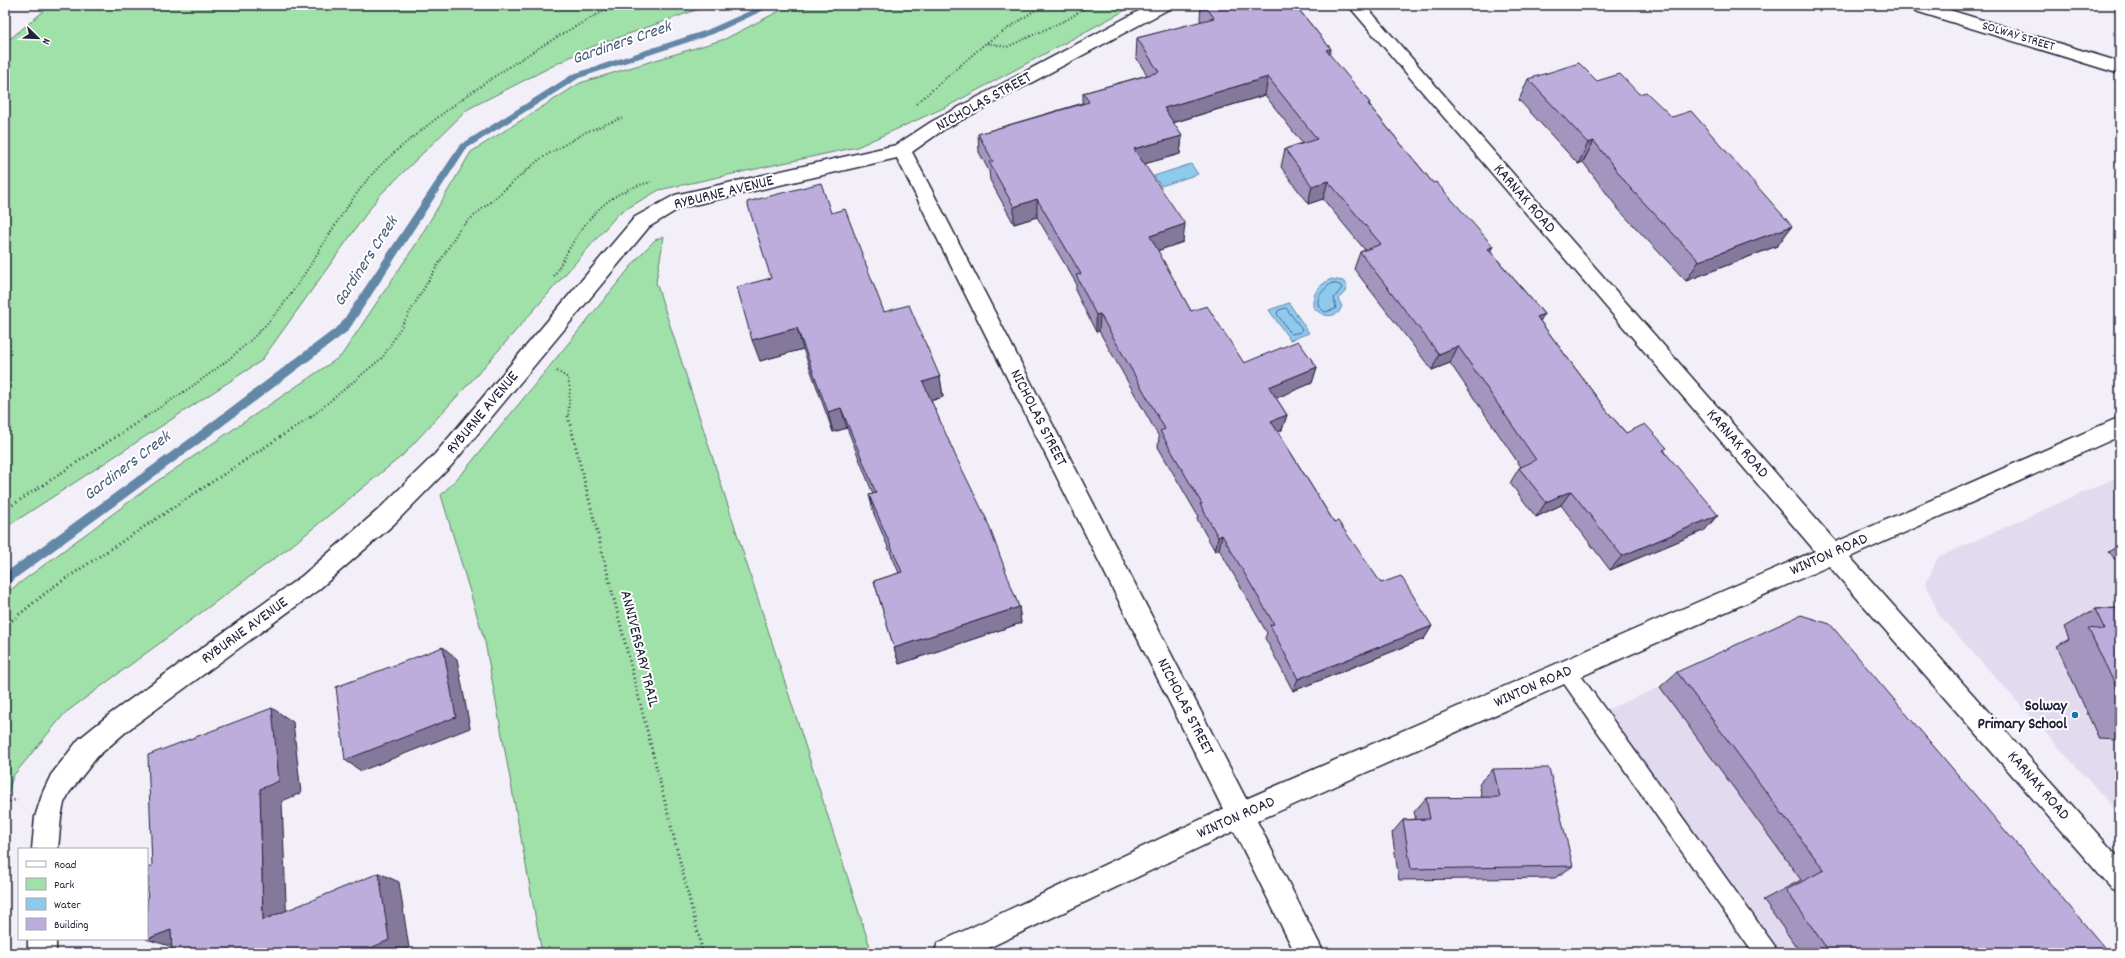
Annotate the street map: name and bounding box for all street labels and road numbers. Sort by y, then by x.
street label: SOLWAY STREET [1979,17,2057,57]
street label: NICHOLAS STREET [932,66,1037,138]
street label: KARNAK ROAD [1487,159,1561,239]
street label: RYBURNE AVENUE [672,169,777,217]
street label: NICHOLAS STREET [1004,365,1073,471]
street label: RYBURNE AVENUE [441,366,525,460]
street label: KARNAK ROAD [1700,404,1774,484]
street label: WINTON ROAD [1786,528,1872,582]
street label: ANNIVERSARY TRAIL [613,588,665,710]
street label: RYBURNE AVENUE [197,591,294,670]
street label: NICHOLAS STREET [1151,654,1220,760]
street label: WINTON ROAD [1490,660,1576,714]
street label: KARNAK ROAD [2001,746,2075,826]
street label: WINTON ROAD [1193,791,1279,845]

